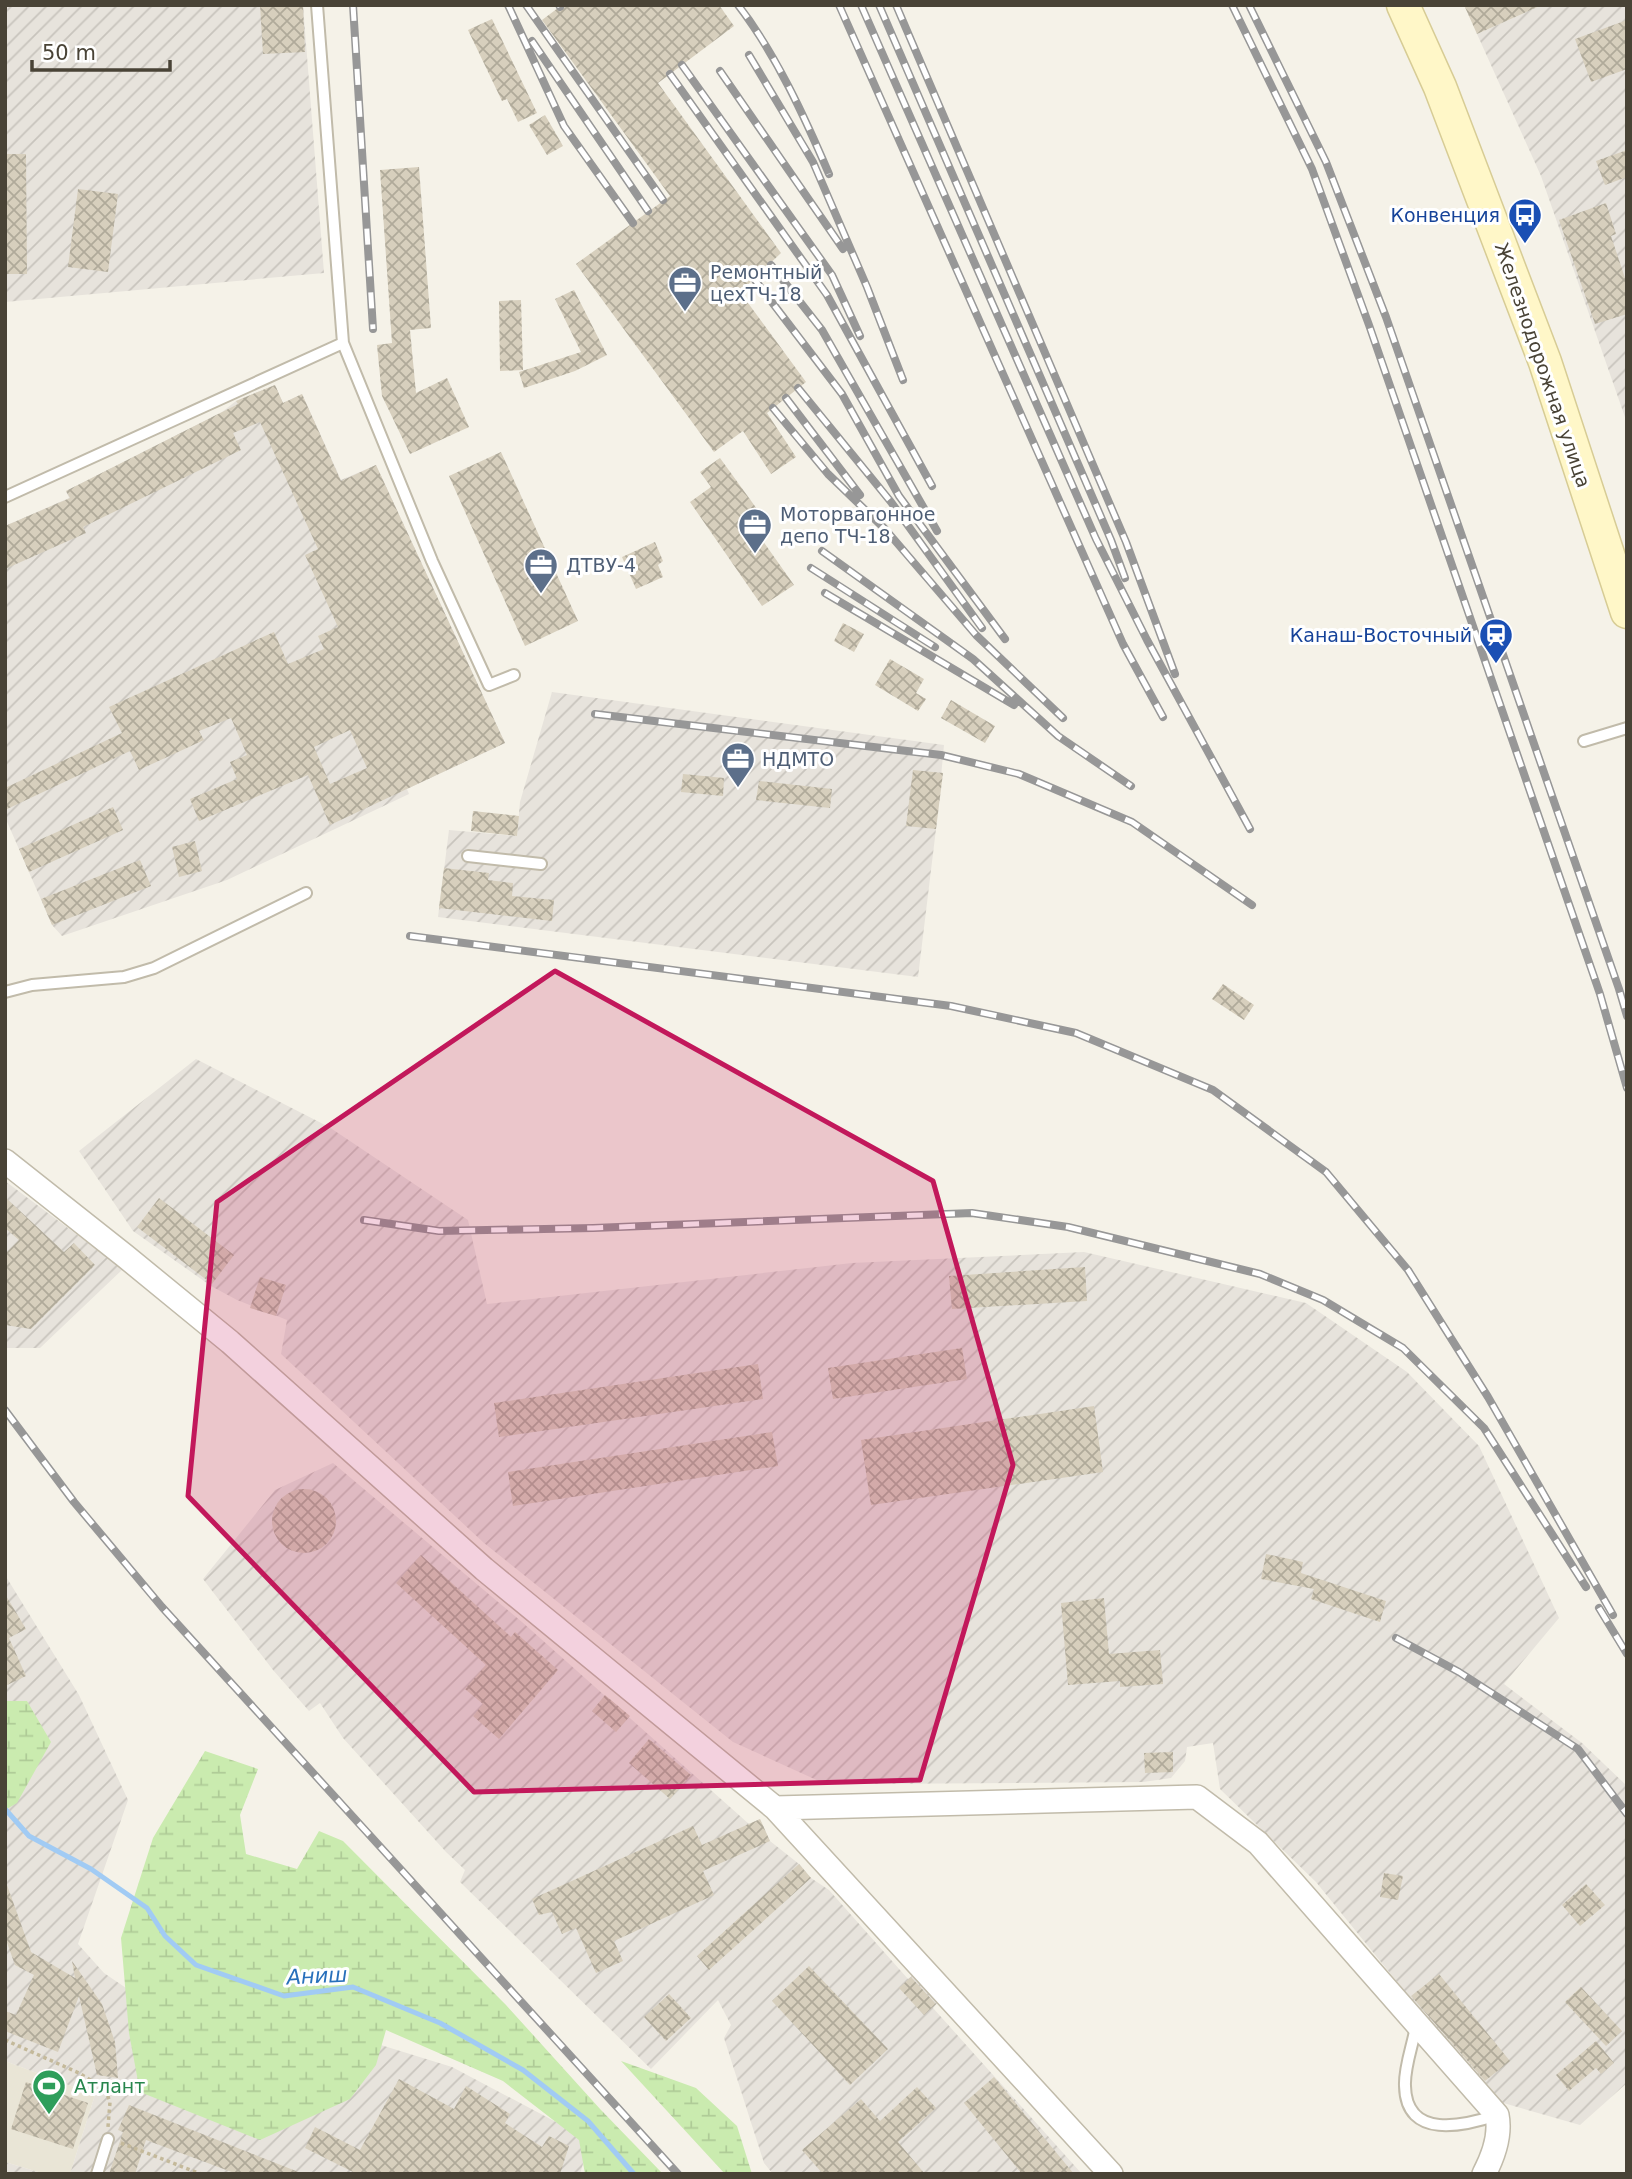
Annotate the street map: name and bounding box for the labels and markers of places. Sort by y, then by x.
bus stop icon: Конвенция [1506,196,1544,245]
place label: Конвенция [1390,204,1500,226]
place label: Ремонтный цехТЧ-18 [710,261,822,305]
office icon: Ремонтный цехТЧ-18 [666,264,704,313]
place label: Моторвагонное депо ТЧ-18 [780,503,935,547]
office icon: Моторвагонное депо ТЧ-18 [736,506,774,555]
office icon: ДТВУ-4 [522,546,560,595]
place label: ДТВУ-4 [566,554,636,576]
station icon: Канаш-Восточный [1477,616,1515,665]
place label: Канаш-Восточный [1290,624,1472,646]
office icon: НДМТО [719,740,757,789]
place label: НДМТО [762,748,834,770]
sports icon: Атлант [30,2067,68,2116]
place label: Атлант [74,2075,145,2097]

